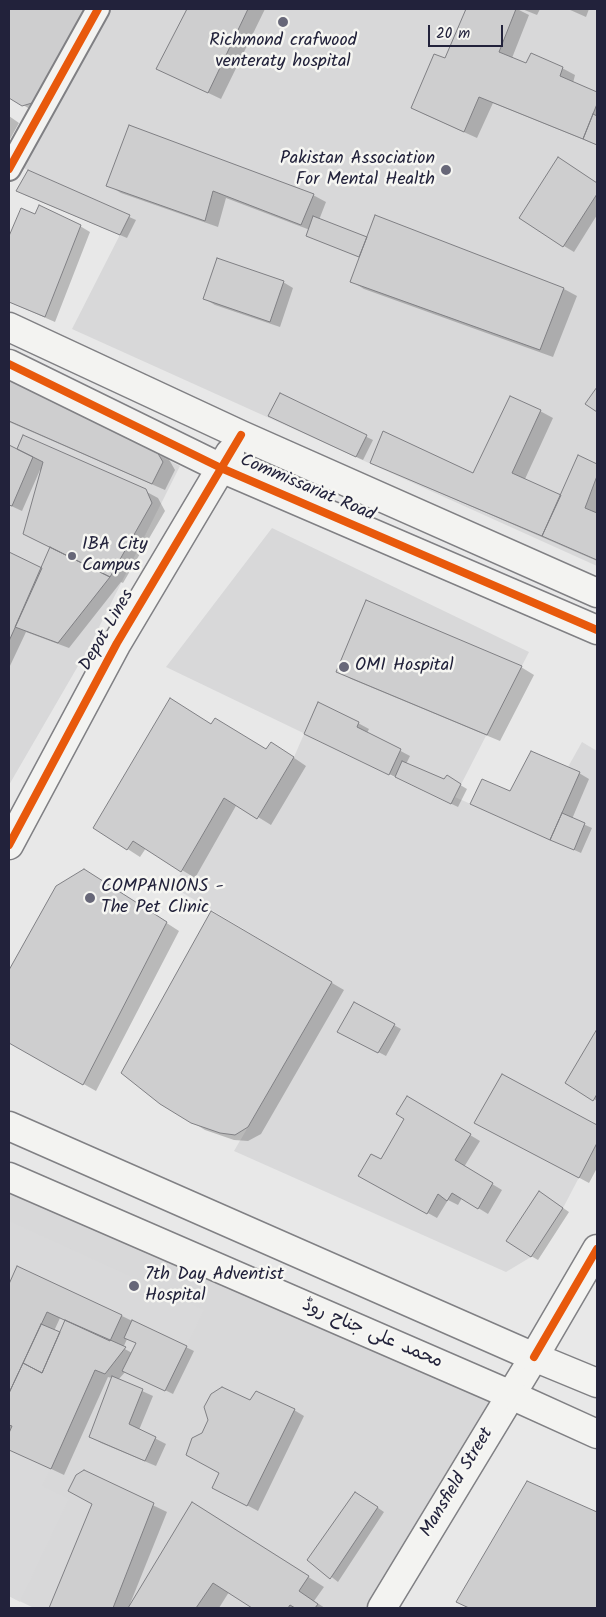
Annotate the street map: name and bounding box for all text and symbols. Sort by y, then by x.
marker: Richmond crafwood venteraty hospital [276,15,290,29]
scale bar [431,15,506,47]
text: 20 m [436,22,470,46]
place label: Richmond crafwood venteraty hospital [209,31,357,74]
place label: Pakistan Association For Mental Health [280,149,435,192]
marker: Pakistan Association For Mental Health [439,163,453,177]
street label: Commissariat Road [236,451,378,527]
place label: IBA City Campus [82,535,148,578]
marker: IBA City Campus [66,550,78,562]
street label: Depot Lines [76,587,140,675]
place label: OMI Hospital [355,656,454,678]
marker: OMI Hospital [337,660,351,674]
place label: COMPANIONS - The Pet Clinic [101,877,224,920]
marker: COMPANIONS - The Pet Clinic [83,891,97,905]
place label: 7th Day Adventist Hospital [145,1265,284,1308]
marker: 7th Day Adventist Hospital [127,1279,141,1293]
street label: محمد علی جناح روڈ [298,1296,446,1374]
street label: Mansfield Street [417,1424,499,1542]

